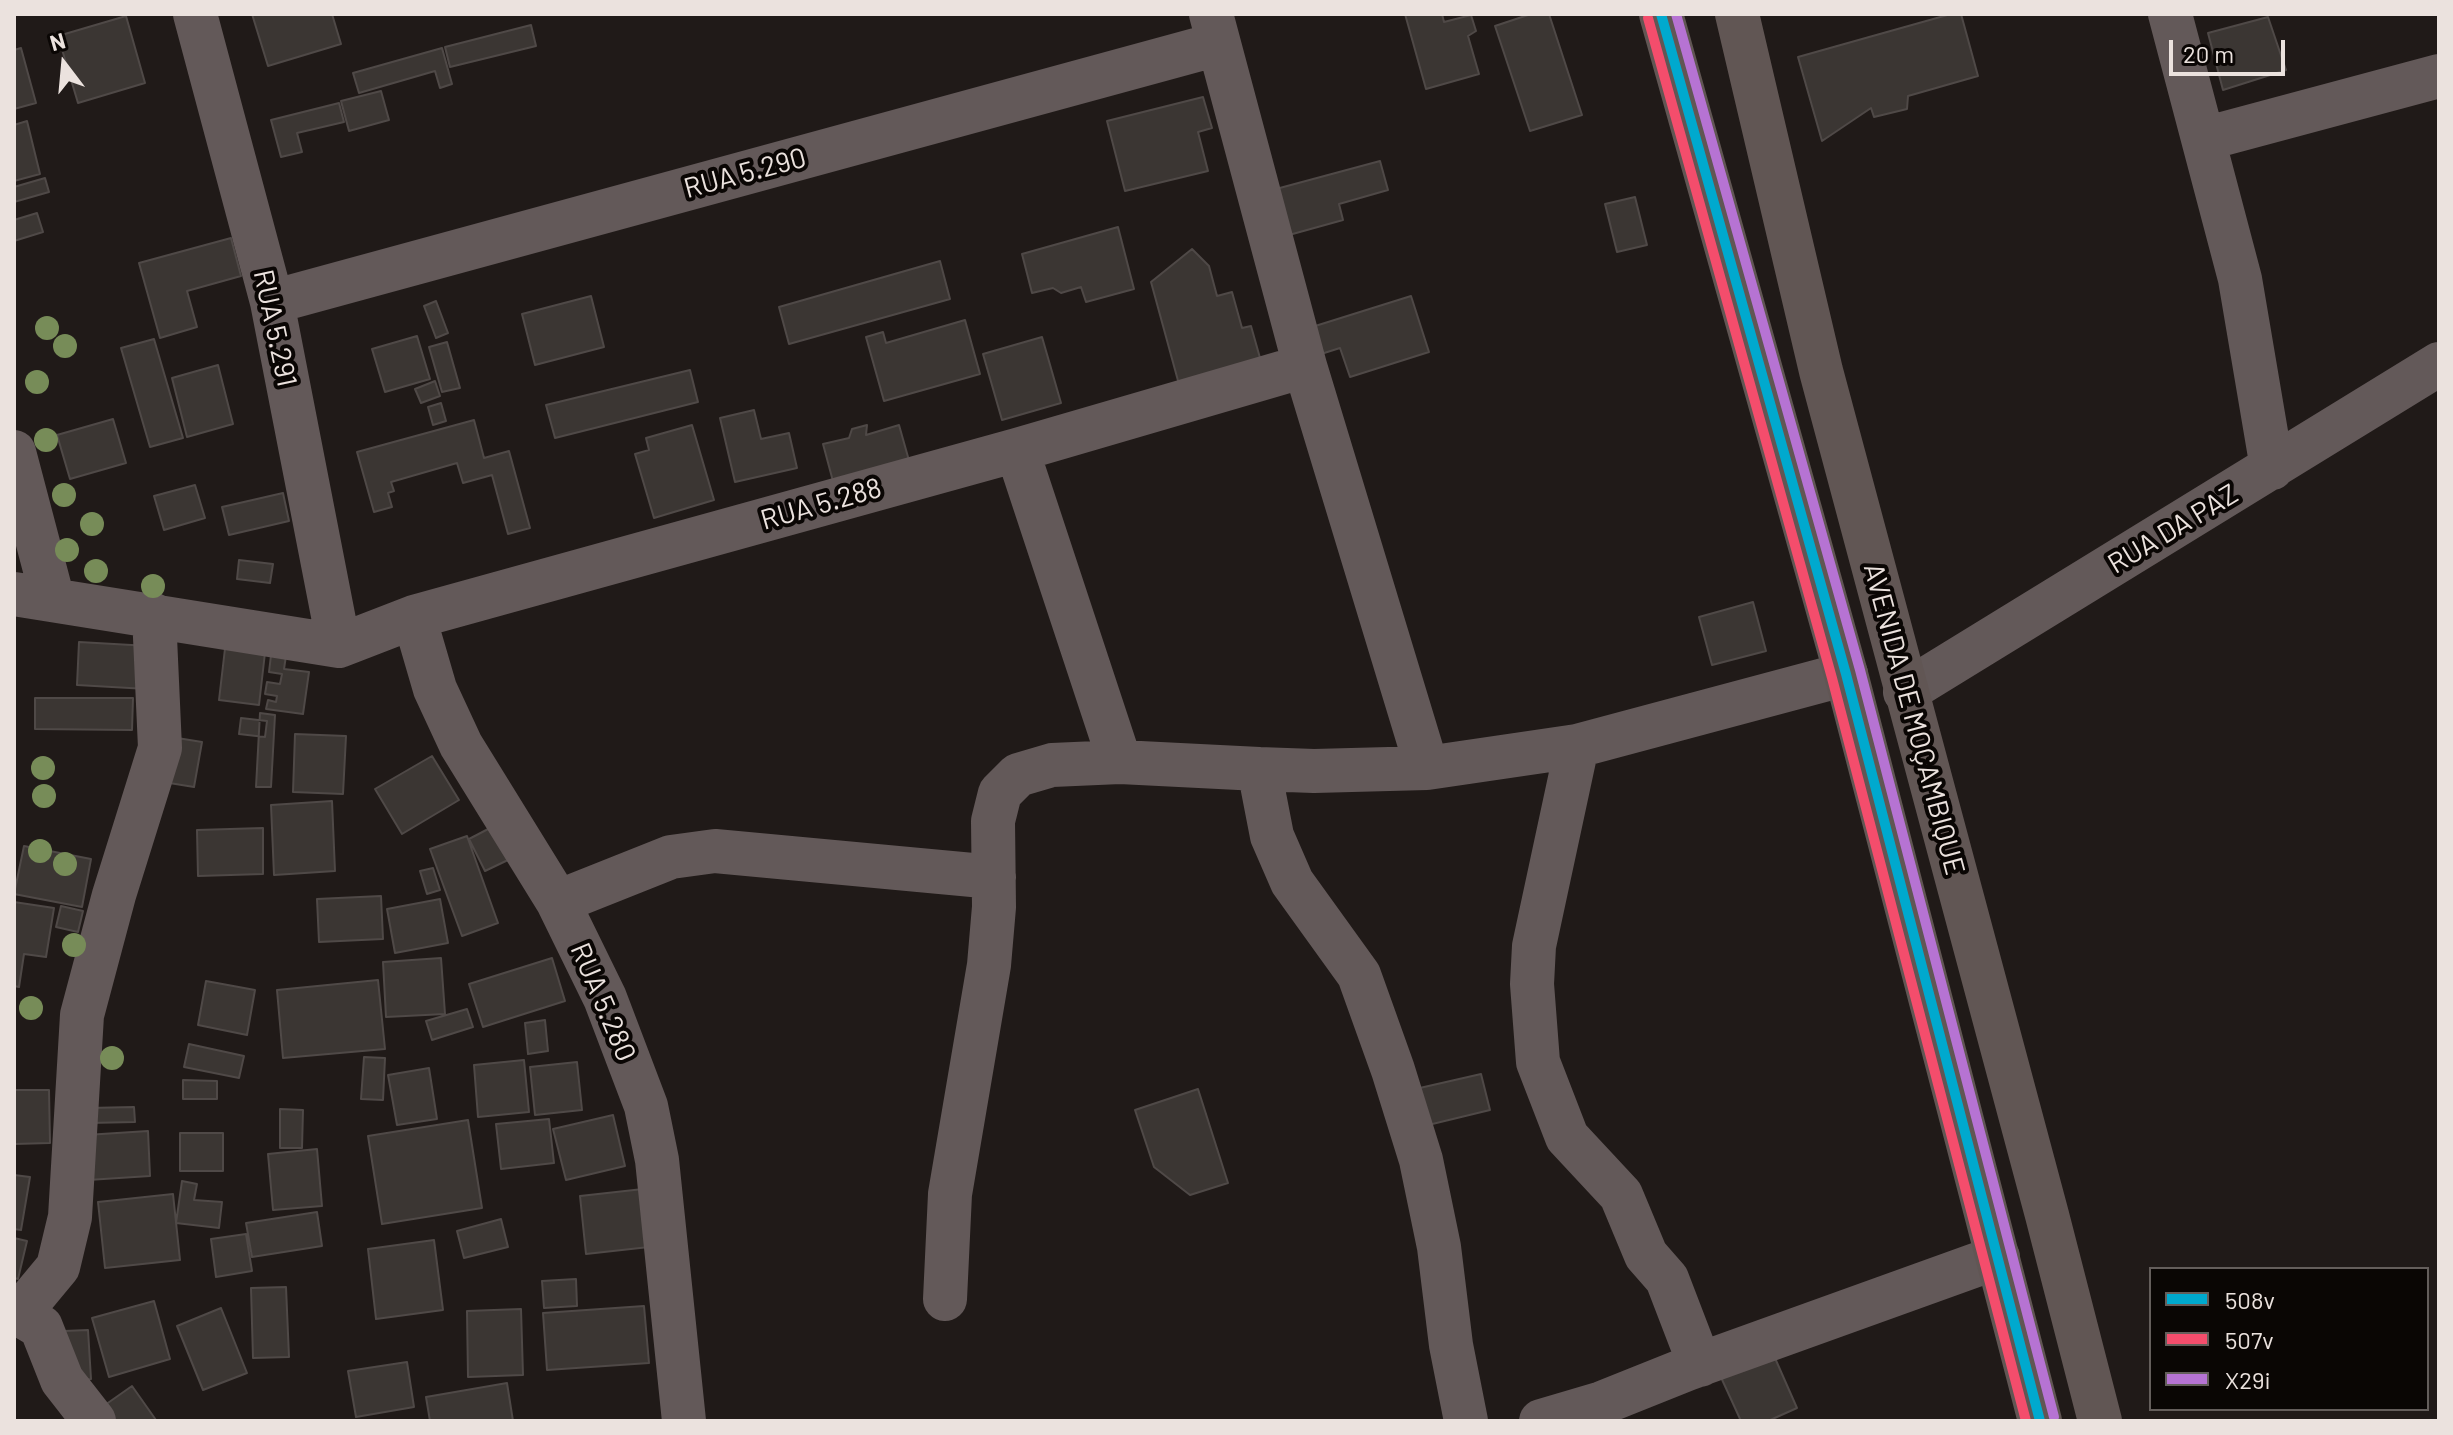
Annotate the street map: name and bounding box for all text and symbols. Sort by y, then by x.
north arrow [24,24,104,104]
scale bar [2173,24,2289,74]
text: N [47,26,68,55]
text: 20 m [2183,39,2234,68]
street label: RUA 5.290 [680,141,810,205]
street label: RUA 5.291 [246,266,304,390]
street label: RUA 5.288 [757,471,885,537]
street label: RUA DA PAZ [2102,477,2244,581]
street label: AVENIDA DE MOÇAMBIQUE [1856,559,1972,879]
street label: RUA 5.280 [563,938,643,1066]
legend [2149,1267,2429,1411]
text: 508v [2225,1285,2275,1314]
text: 507v [2225,1325,2274,1354]
text: X29i [2225,1365,2271,1394]

